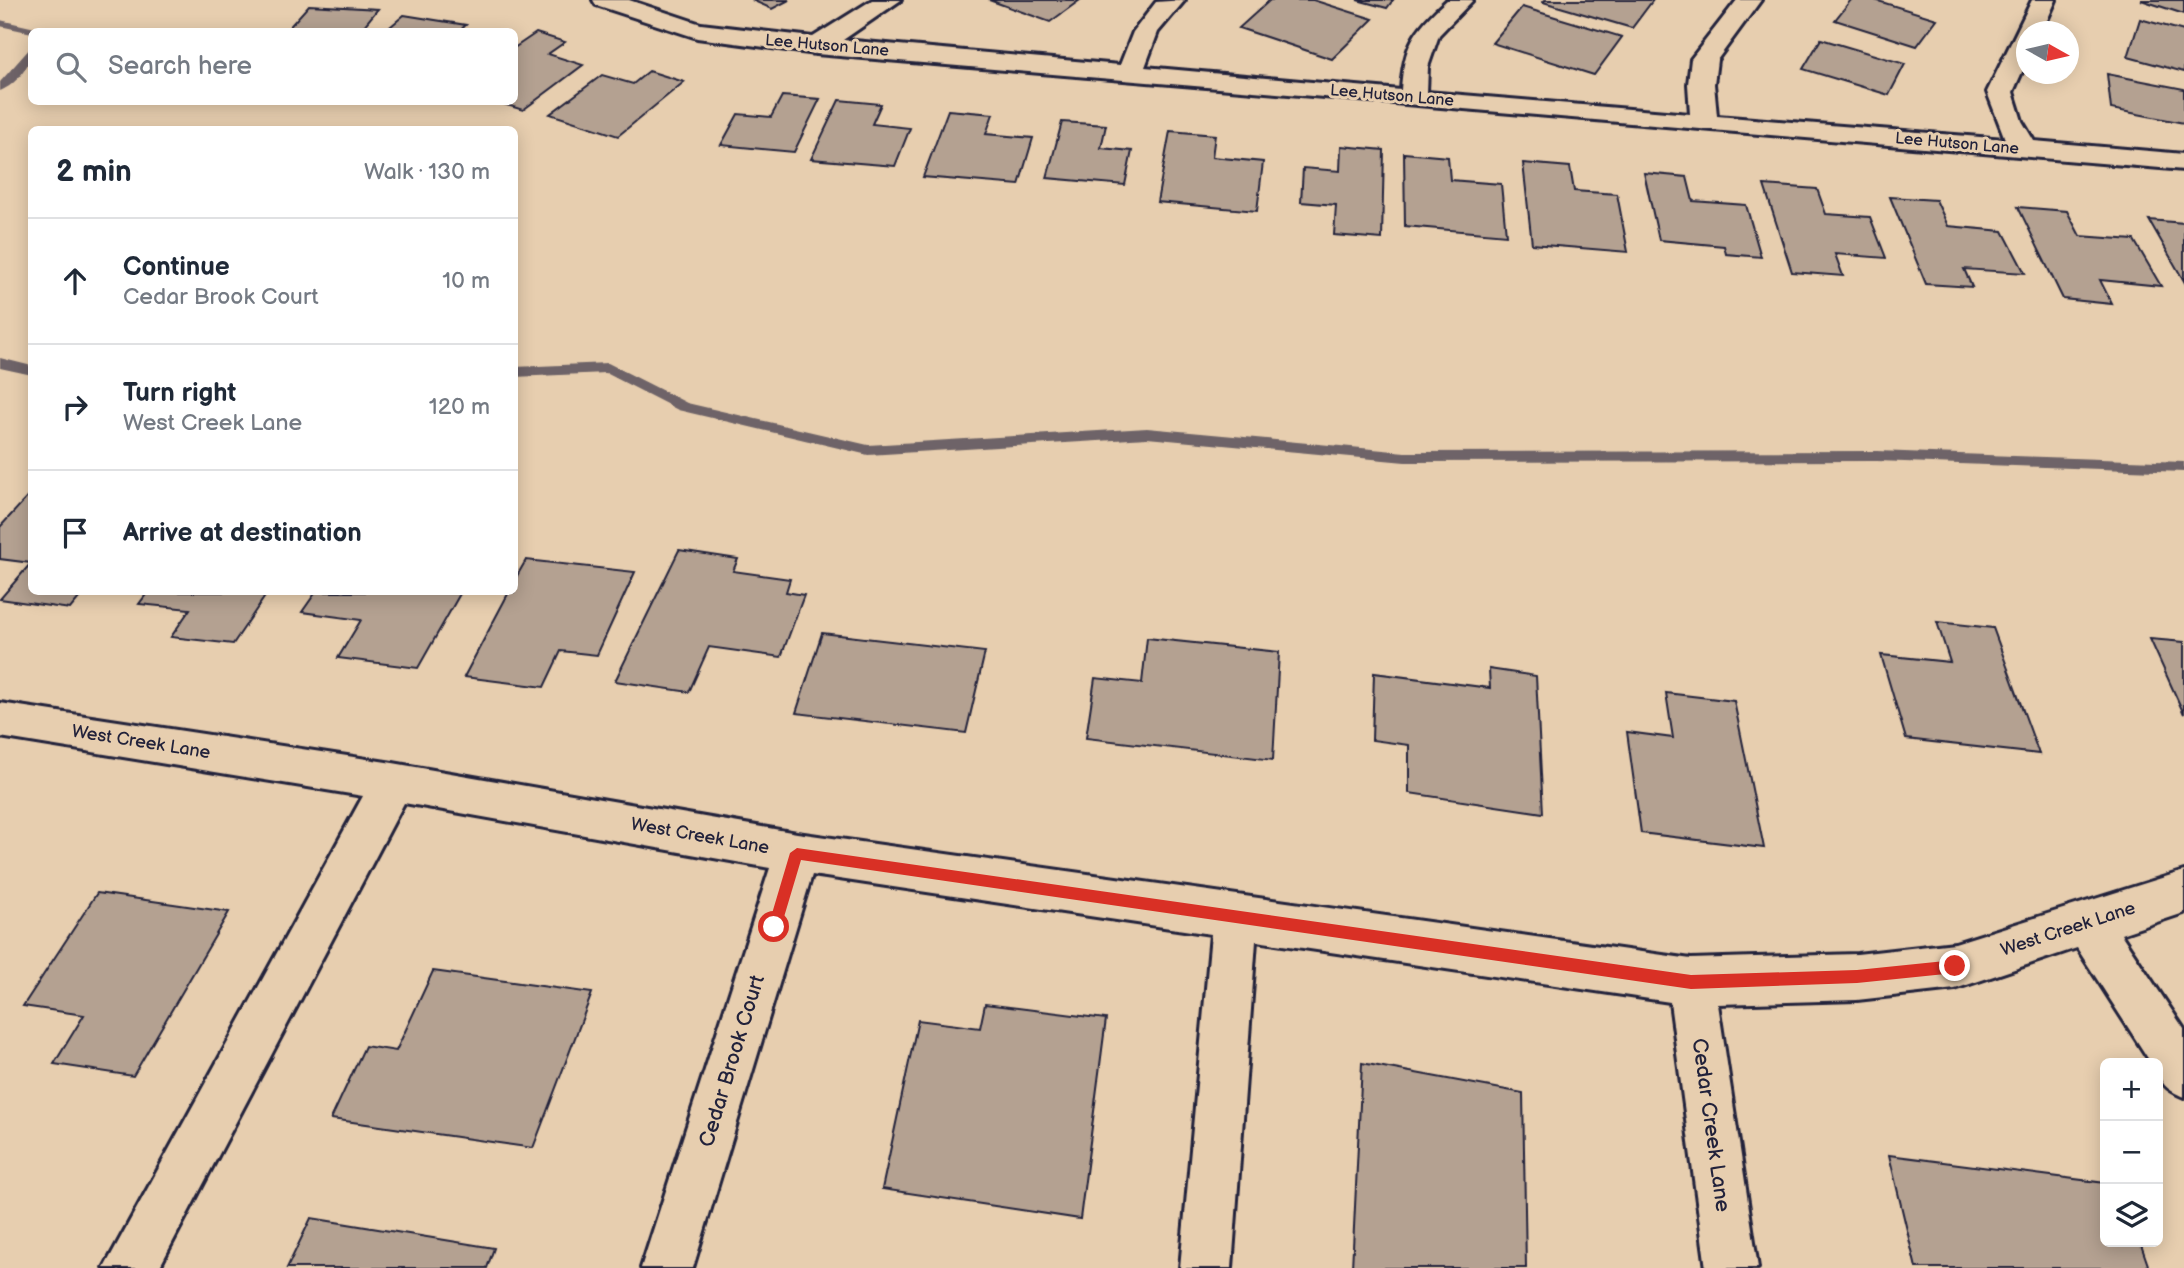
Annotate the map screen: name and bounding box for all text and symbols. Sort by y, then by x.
north arrow [2016,21,2079,84]
search box [28,28,518,105]
street label: Lee Hutson Lane [764,31,890,61]
icon: search [52,48,90,86]
text: Search here [108,51,252,82]
street label: Lee Hutson Lane [1329,81,1455,111]
street label: Lee Hutson Lane [1894,129,2020,159]
text: 2 min [56,154,132,190]
text: Walk · 130 m [364,158,490,186]
text: Continue [123,252,230,283]
icon: ahead [56,262,94,300]
text: 10 m [442,267,490,295]
text: Cedar Brook Court [123,283,319,311]
text: Turn right [123,378,236,409]
icon: right [56,388,94,426]
text: 120 m [429,393,490,421]
text: West Creek Lane [123,409,302,437]
icon: arrive [56,514,94,552]
text: Arrive at destination [123,518,362,549]
street label: West Creek Lane [70,721,212,763]
street label: West Creek Lane [629,813,771,859]
street label: West Creek Lane [1998,897,2138,961]
route start [758,911,789,942]
route end [1939,950,1970,981]
street label: Cedar Brook Court [694,971,770,1150]
street label: Cedar Creek Lane [1686,1037,1736,1213]
map controls [2100,1058,2163,1247]
button: + [2100,1058,2163,1121]
button: − [2100,1121,2163,1184]
button: layers [2100,1184,2163,1247]

